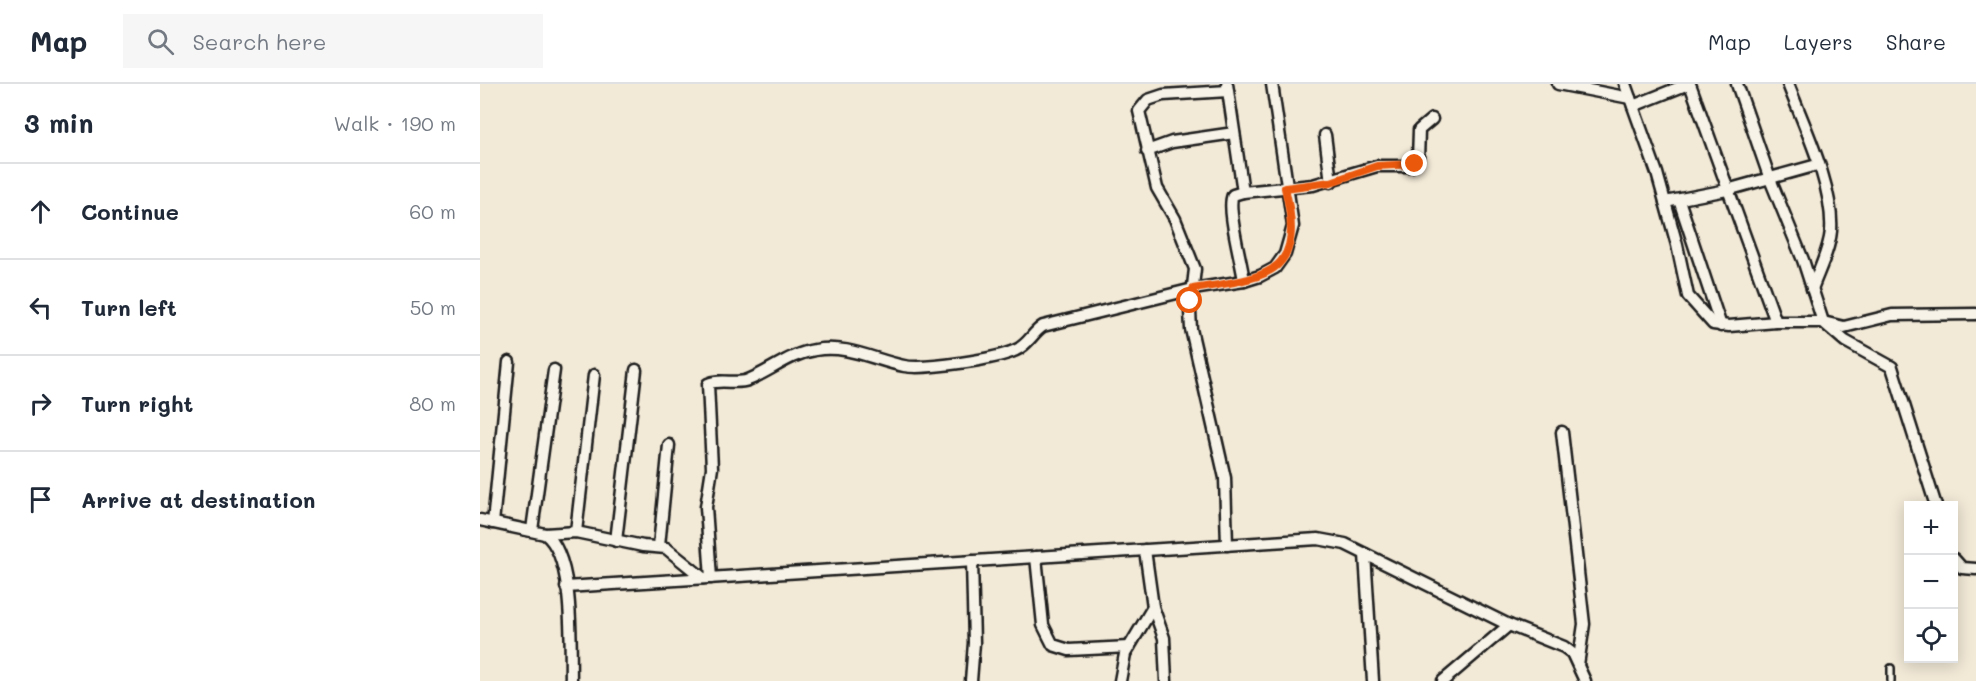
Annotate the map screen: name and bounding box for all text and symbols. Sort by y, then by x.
search box [123,14,543,68]
text: Map [30,23,87,59]
icon: search [144,25,177,58]
text: Search here [192,27,326,56]
text: Map [1708,28,1751,55]
text: Layers [1784,28,1853,55]
text: Share [1886,28,1946,55]
text: 3 min [24,106,93,140]
text: Walk · 190 m [333,110,456,136]
route end [1401,150,1427,176]
icon: ahead [24,195,57,228]
text: Continue [81,197,179,226]
text: 60 m [409,198,456,224]
route start [1176,287,1202,313]
icon: left [24,291,57,324]
text: Turn left [81,293,177,322]
text: 50 m [410,294,456,320]
icon: right [24,387,57,420]
text: Turn right [81,389,193,418]
text: 80 m [409,390,456,416]
icon: arrive [24,483,57,516]
text: Arrive at destination [81,485,316,514]
map controls [1904,501,1958,663]
button: + [1904,501,1958,555]
button: − [1904,555,1958,609]
button: locate [1904,609,1958,663]

